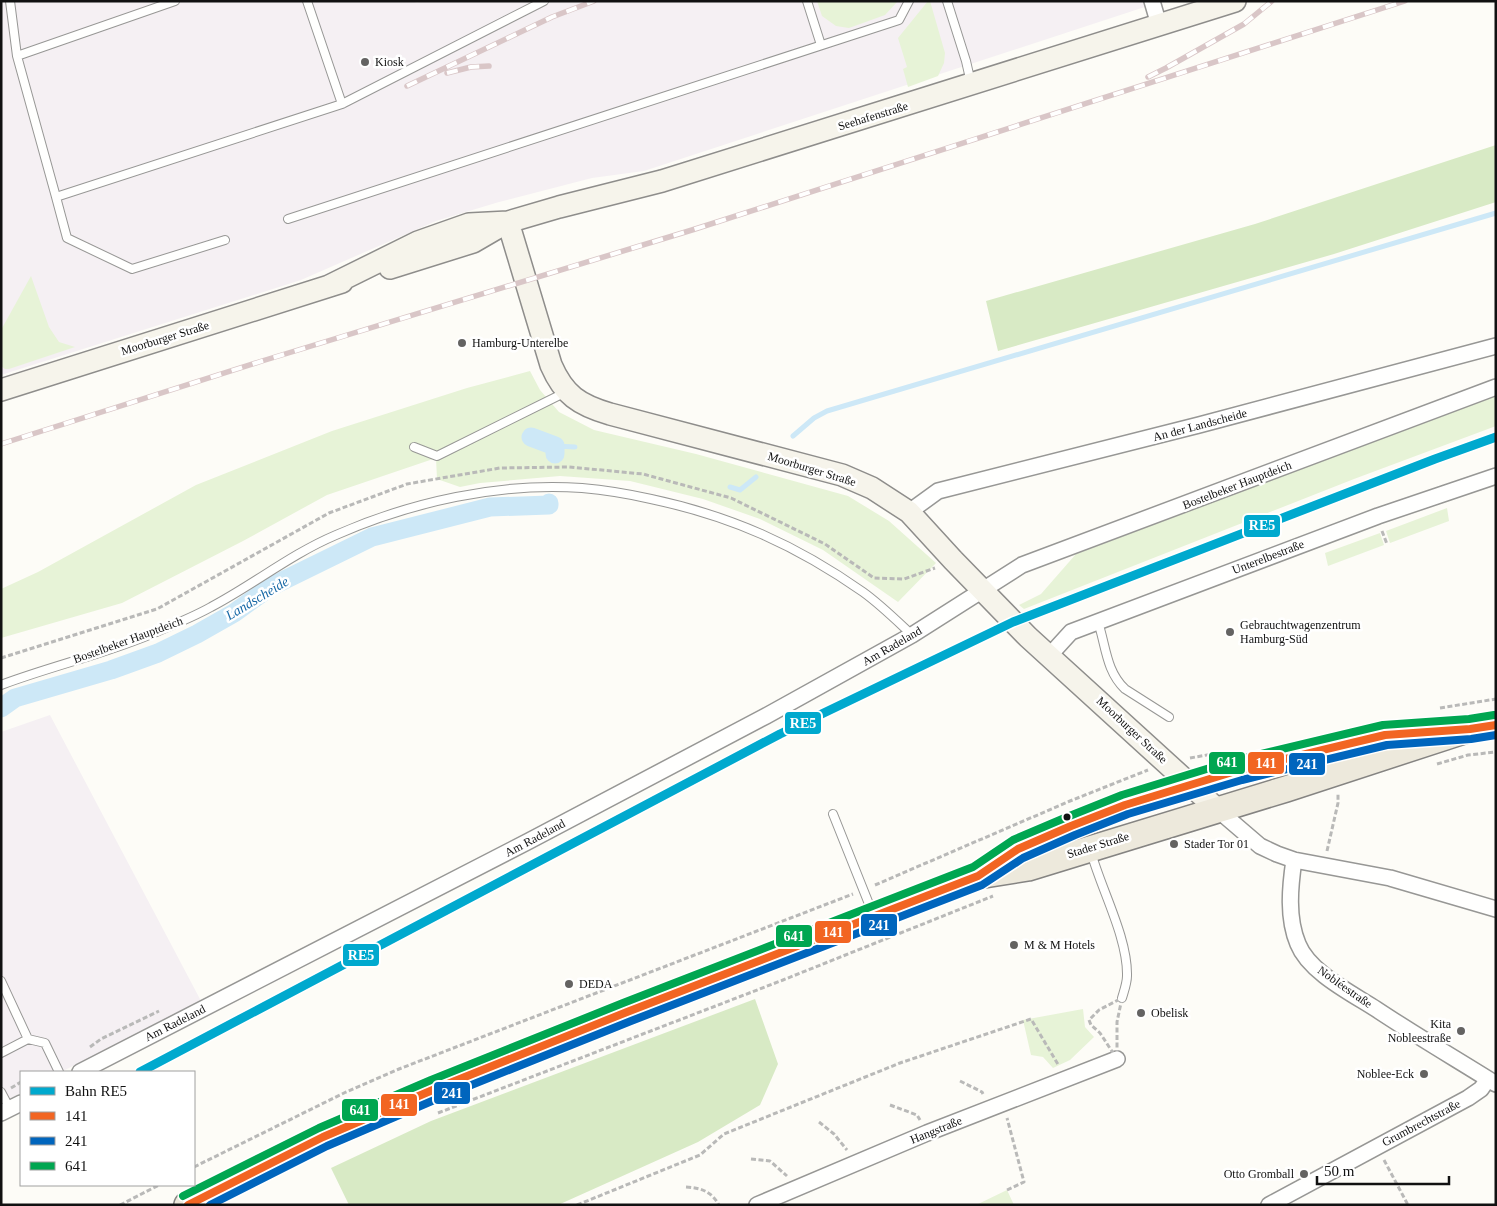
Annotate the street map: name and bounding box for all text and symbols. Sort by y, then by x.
place label: Kiosk [375,55,404,69]
marker: Kiosk [359,56,371,68]
street label: Seehafenstraße [836,99,910,133]
street label: Moorburger Straße [119,318,211,358]
place label: Hamburg-Unterelbe [472,336,568,350]
marker: Hamburg-Unterelbe [456,337,468,349]
street label: An der Landscheide [1152,406,1248,444]
street label: Moorburger Straße [766,449,858,489]
street label: Bostelbeker Hauptdeich [1181,458,1293,512]
line badge: RE5 [1243,514,1281,538]
text: RE5 [1249,518,1275,533]
street label: Unterelbestraße [1230,537,1306,577]
water label: Landscheide [222,574,291,624]
street label: Bostelbeker Hauptdeich [71,614,185,666]
place label: Gebrauchtwagenzentrum Hamburg-Süd [1240,618,1361,646]
street label: Am Radeland [860,623,924,669]
marker: Gebrauchtwagenzentrum Hamburg-Süd [1224,626,1236,638]
street label: Moorburger Straße [1094,694,1170,766]
line badge: RE5 [784,711,822,735]
text: RE5 [790,716,816,731]
line badge: 641 [1208,751,1246,775]
line badge: 141 [1247,751,1285,775]
line badge: 241 [1288,752,1326,776]
text: 641 [1217,755,1238,770]
text: 141 [1256,756,1277,771]
text: 241 [1297,757,1318,772]
unlabelled marker [1062,812,1072,822]
street label: Am Radeland [502,816,568,860]
street label: Stader Straße [1065,829,1131,861]
place label: Stader Tor 01 [1184,837,1249,851]
marker: Stader Tor 01 [1168,838,1180,850]
line badge: 241 [860,913,898,937]
text: 241 [869,918,890,933]
line badge: 141 [814,920,852,944]
line badge: 641 [775,924,813,948]
text: 141 [823,925,844,940]
text: 641 [784,929,805,944]
place label: M & M Hotels [1024,938,1095,952]
marker: M & M Hotels [1008,939,1020,951]
line badge: RE5 [342,943,380,967]
text: RE5 [348,948,374,963]
street label: Nobléestraße [1315,963,1375,1011]
place label: DEDA [579,977,613,991]
marker: DEDA [563,978,575,990]
street label: Am Radeland [142,1002,208,1044]
place label: Obelisk [1151,1006,1188,1020]
marker: Obelisk [1135,1007,1147,1019]
place label: Kita Nobleestraße [1388,1017,1452,1045]
marker: Kita Nobleestraße [1455,1025,1467,1037]
place label: Noblee-Eck [1357,1067,1414,1081]
marker: Noblee-Eck [1418,1068,1430,1080]
legend [20,1071,195,1186]
line badge: 241 [433,1081,471,1105]
text: Bahn RE5 [65,1083,127,1099]
text: 241 [442,1086,463,1101]
line badge: 141 [380,1093,418,1117]
street label: Grumbrechtstraße [1379,1096,1463,1150]
text: 141 [389,1097,410,1112]
line badge: 641 [341,1098,379,1122]
text: 641 [350,1103,371,1118]
text: 141 [65,1108,88,1124]
street label: Hangstraße [908,1113,964,1147]
text: 241 [65,1133,88,1149]
scale bar [1317,1154,1450,1186]
text: 641 [65,1158,88,1174]
text: 50 m [1324,1163,1355,1179]
place label: Otto Gromball [1224,1167,1295,1181]
marker: Otto Gromball [1298,1168,1310,1180]

